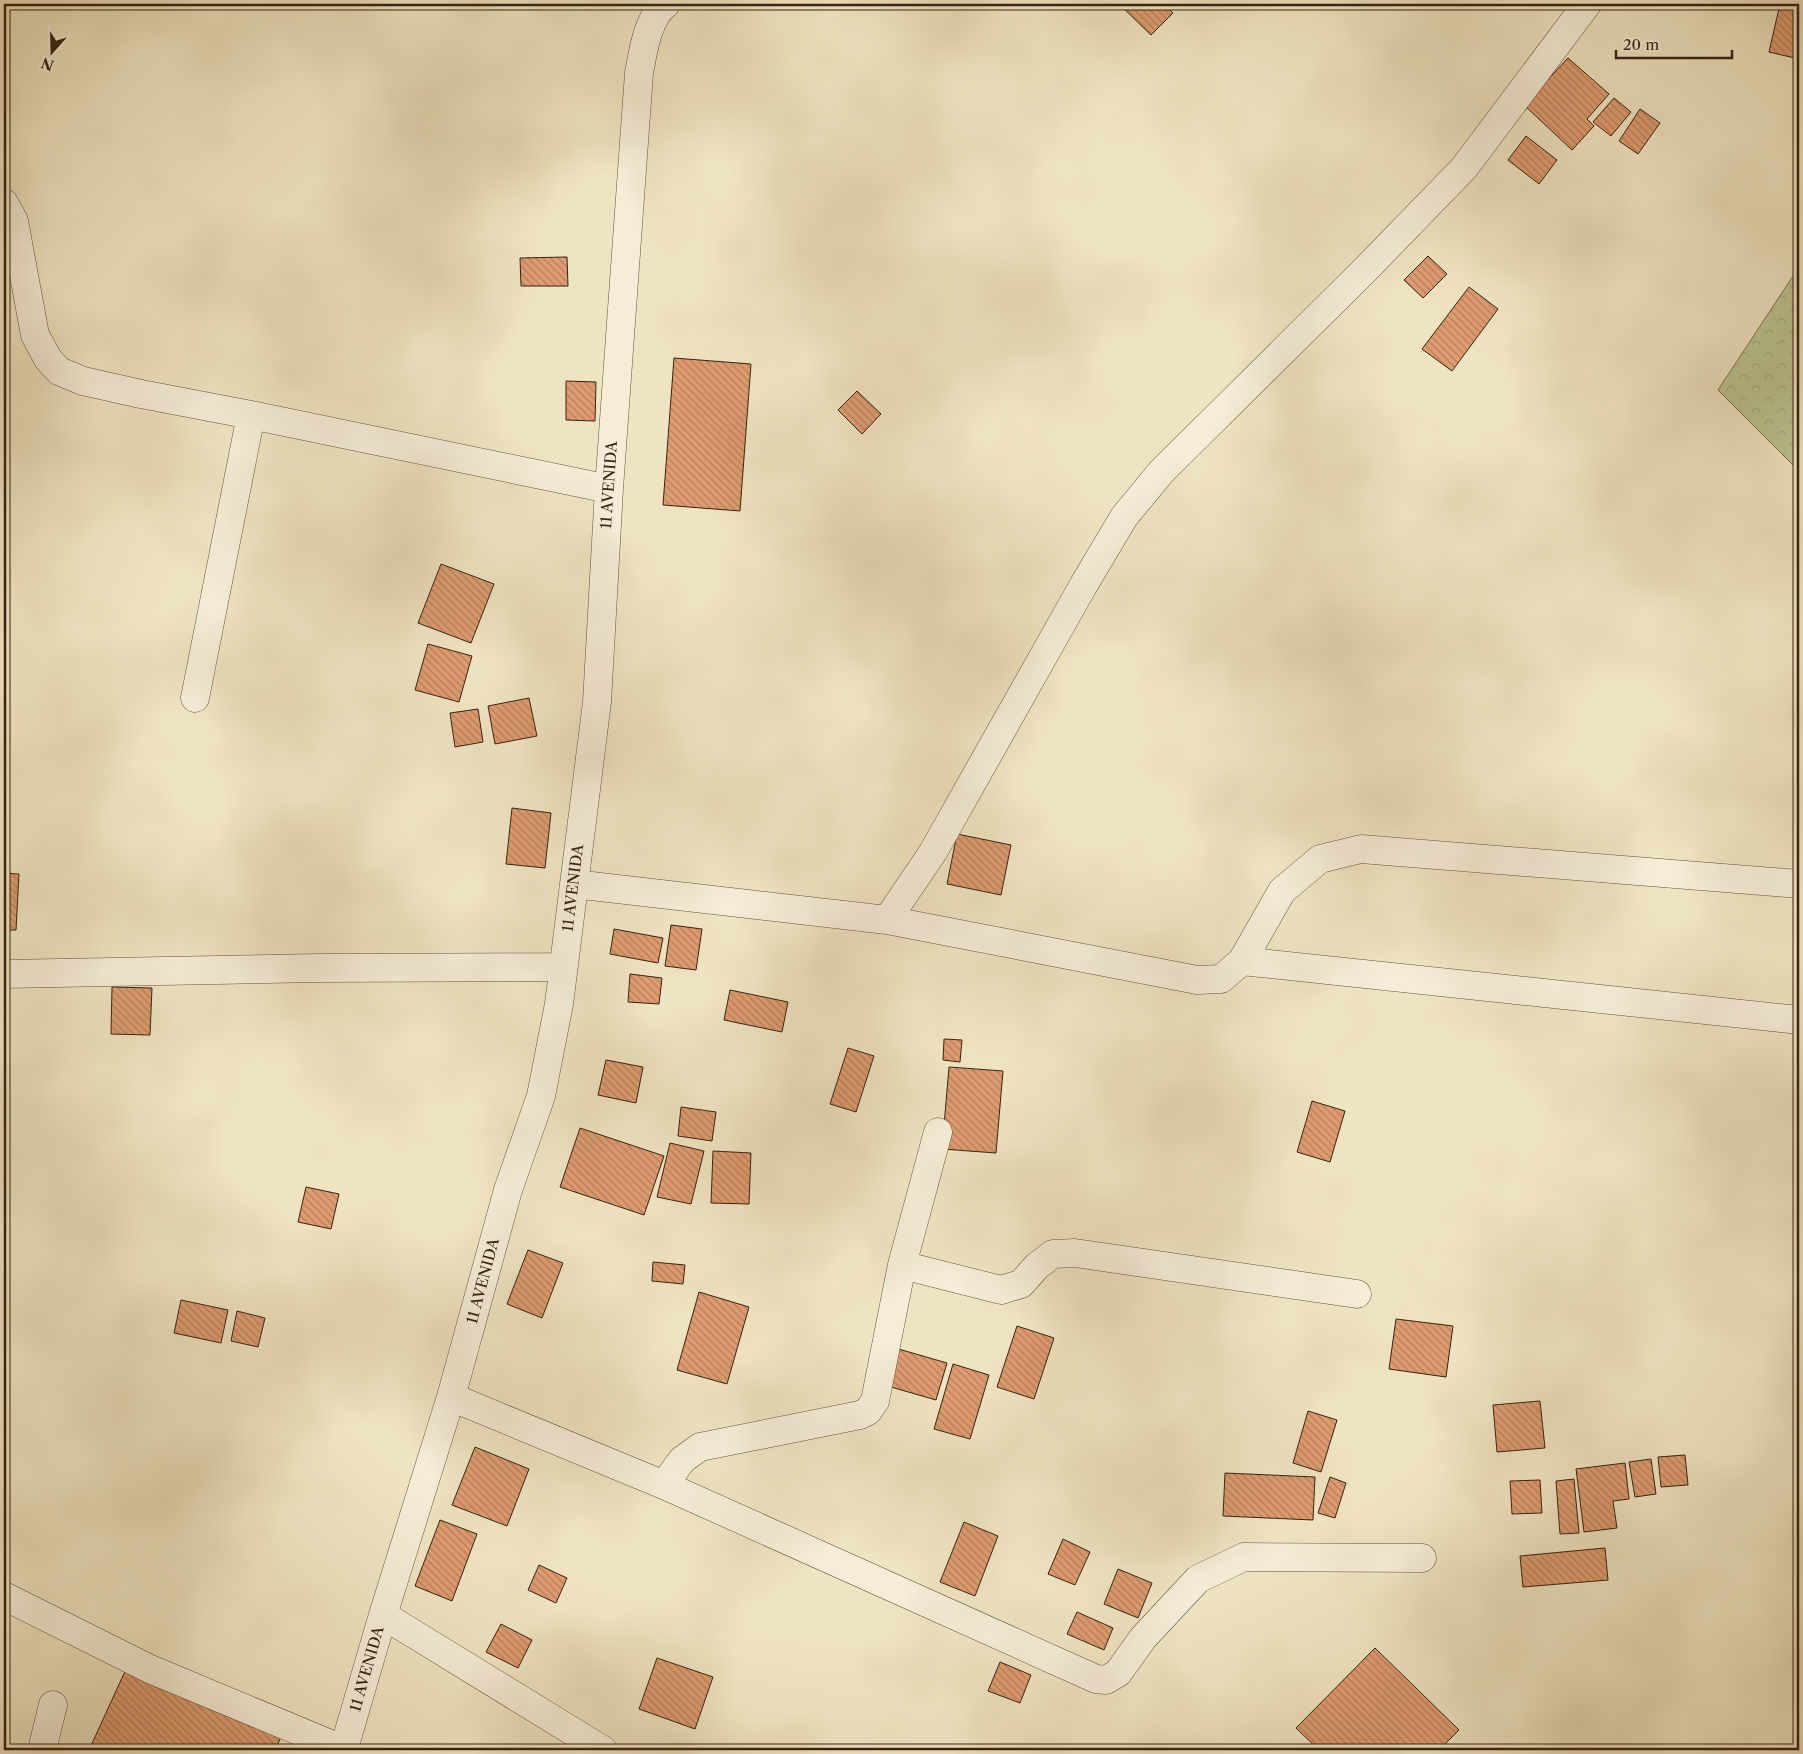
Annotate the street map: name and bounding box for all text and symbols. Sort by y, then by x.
north arrow [28,28,78,78]
scale bar [1616,28,1732,60]
text: 20 m [1623,35,1659,54]
text: N [39,54,56,75]
street label: 11 AVENIDA [596,440,621,529]
street label: 11 AVENIDA [558,842,587,933]
street label: 11 AVENIDA [462,1235,503,1326]
street label: 11 AVENIDA [345,1623,388,1714]

